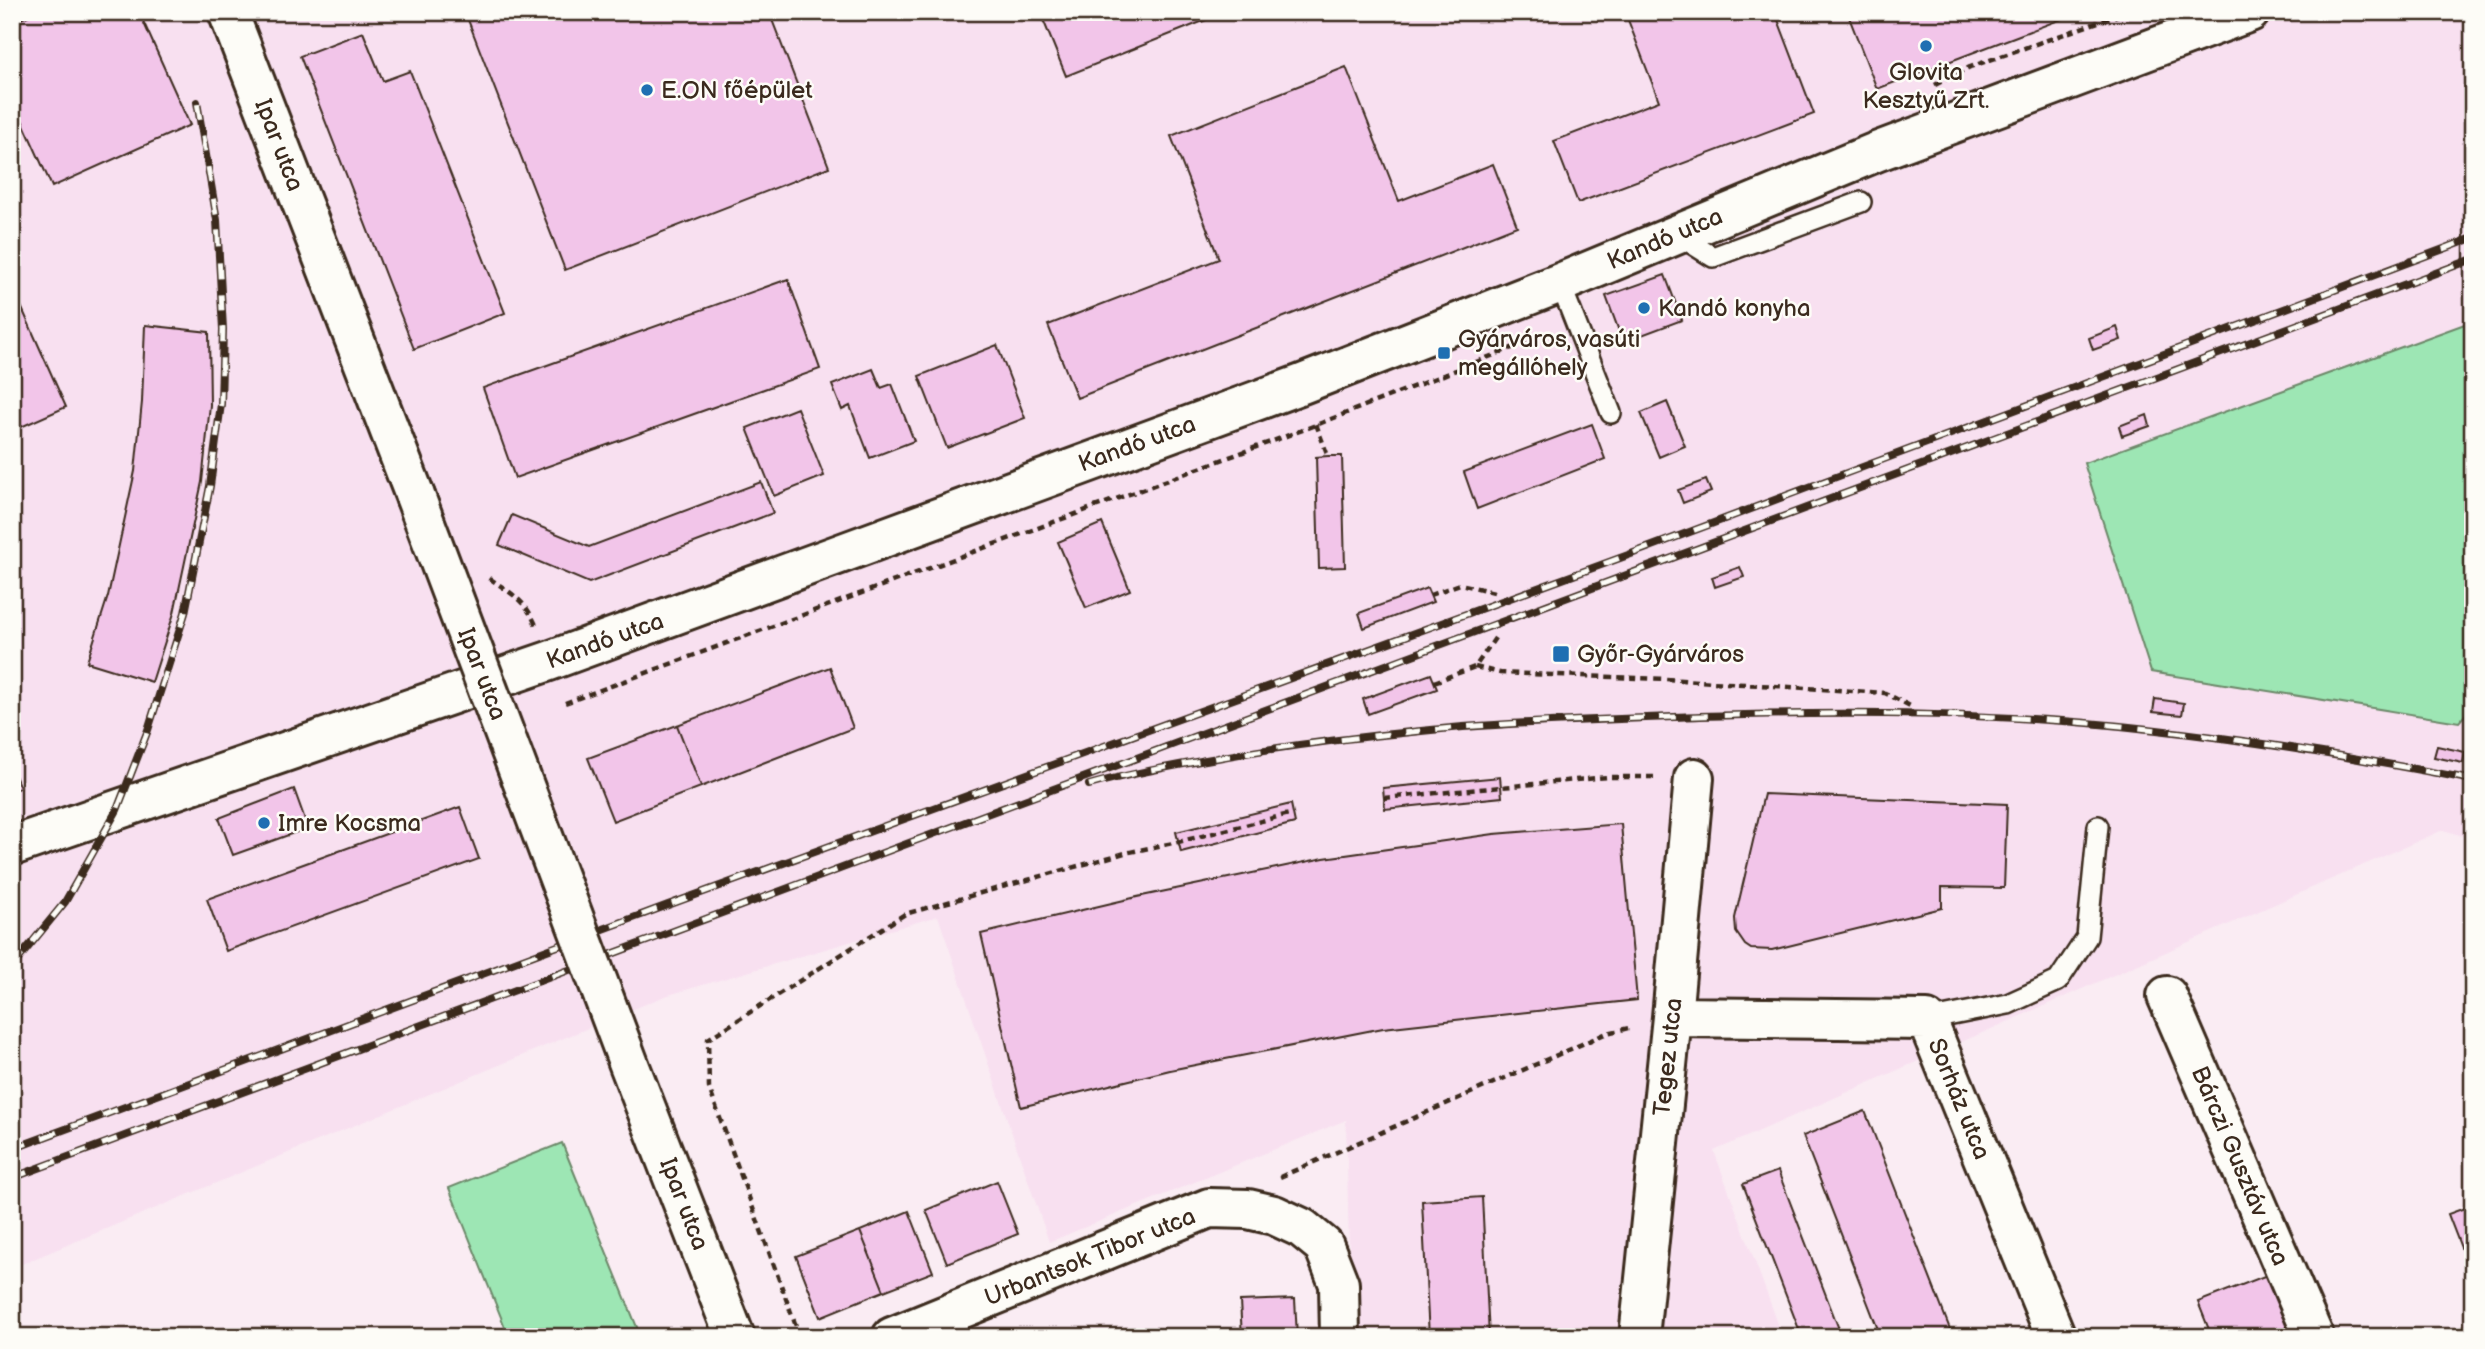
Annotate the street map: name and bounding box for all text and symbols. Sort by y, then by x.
marker: Glovita Kesztyű Zrt. [1918,38,1934,54]
place label: Glovita Kesztyű Zrt. [1862,58,1990,115]
place label: E.ON főépület [661,76,813,105]
marker: E.ON főépület [639,82,655,98]
street label: Ipar utca [248,95,310,195]
street label: Kandó utca [1603,202,1727,276]
place label: Kandó konyha [1658,294,1810,323]
marker: Kandó konyha [1636,300,1652,316]
place label: Gyárváros, vasúti megállóhely [1458,325,1640,382]
marker: Gyárváros, vasúti megállóhely [1436,345,1452,361]
street label: Kandó utca [1074,409,1200,479]
street label: Kandó utca [542,606,668,676]
street label: Ipar utca [451,624,513,724]
place label: Győr-Gyárváros [1577,640,1744,669]
marker: Győr-Gyárváros [1551,644,1571,664]
place label: Imre Kocsma [278,809,421,838]
marker: Imre Kocsma [256,815,272,831]
street label: Tegez utca [1647,997,1689,1117]
street label: Sorház utca [1922,1034,1996,1164]
street label: Bárczi Gusztáv utca [2185,1062,2295,1270]
street label: Ipar utca [653,1154,715,1254]
street label: Urbantsok Tibor utca [980,1201,1200,1313]

